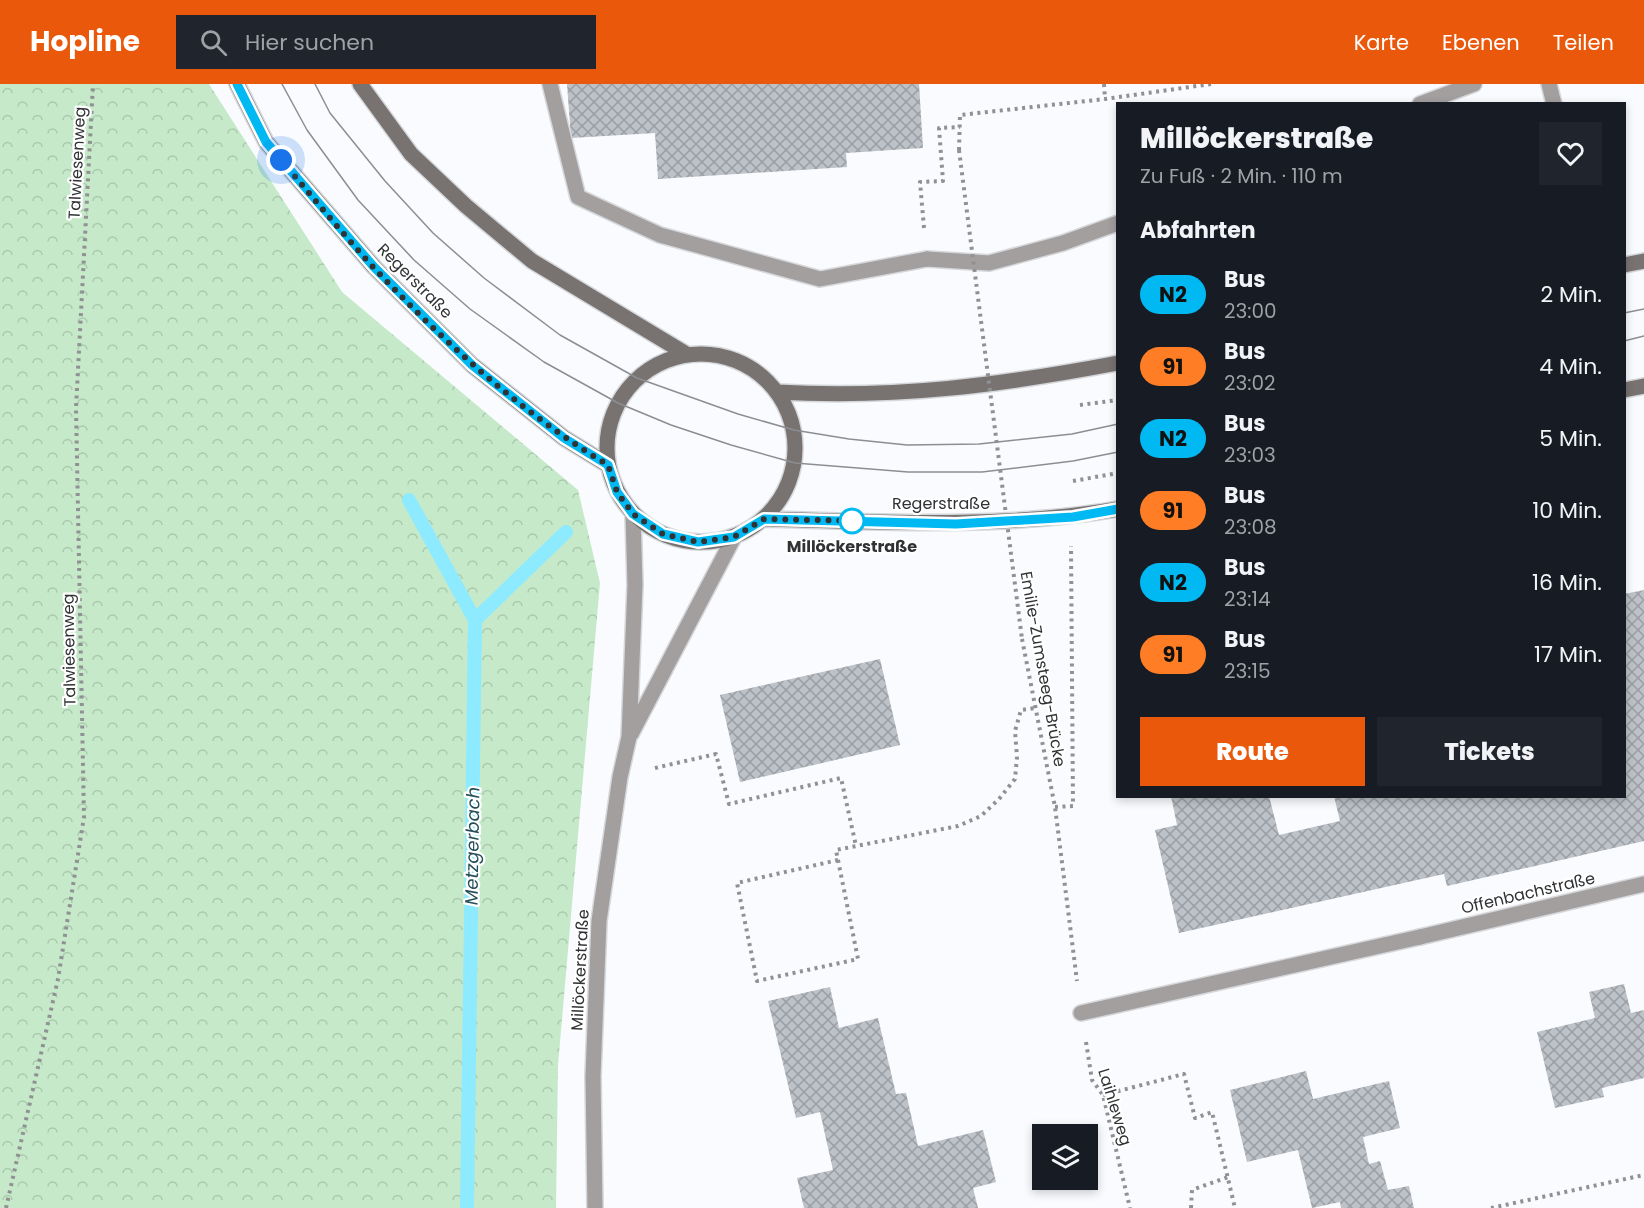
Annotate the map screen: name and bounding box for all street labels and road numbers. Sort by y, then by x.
street label: Talwiesenweg [63,106,91,220]
street label: Regerstraße [372,238,458,324]
street label: Regerstraße [892,492,990,515]
street label: Emilie-Zumsteeg-Brücke [1014,569,1072,769]
street label: Talwiesenweg [57,593,81,707]
street label: Offenbachstraße [1459,866,1597,920]
street label: Millöckerstraße [565,909,595,1031]
street label: Laihleweg [1092,1066,1138,1148]

